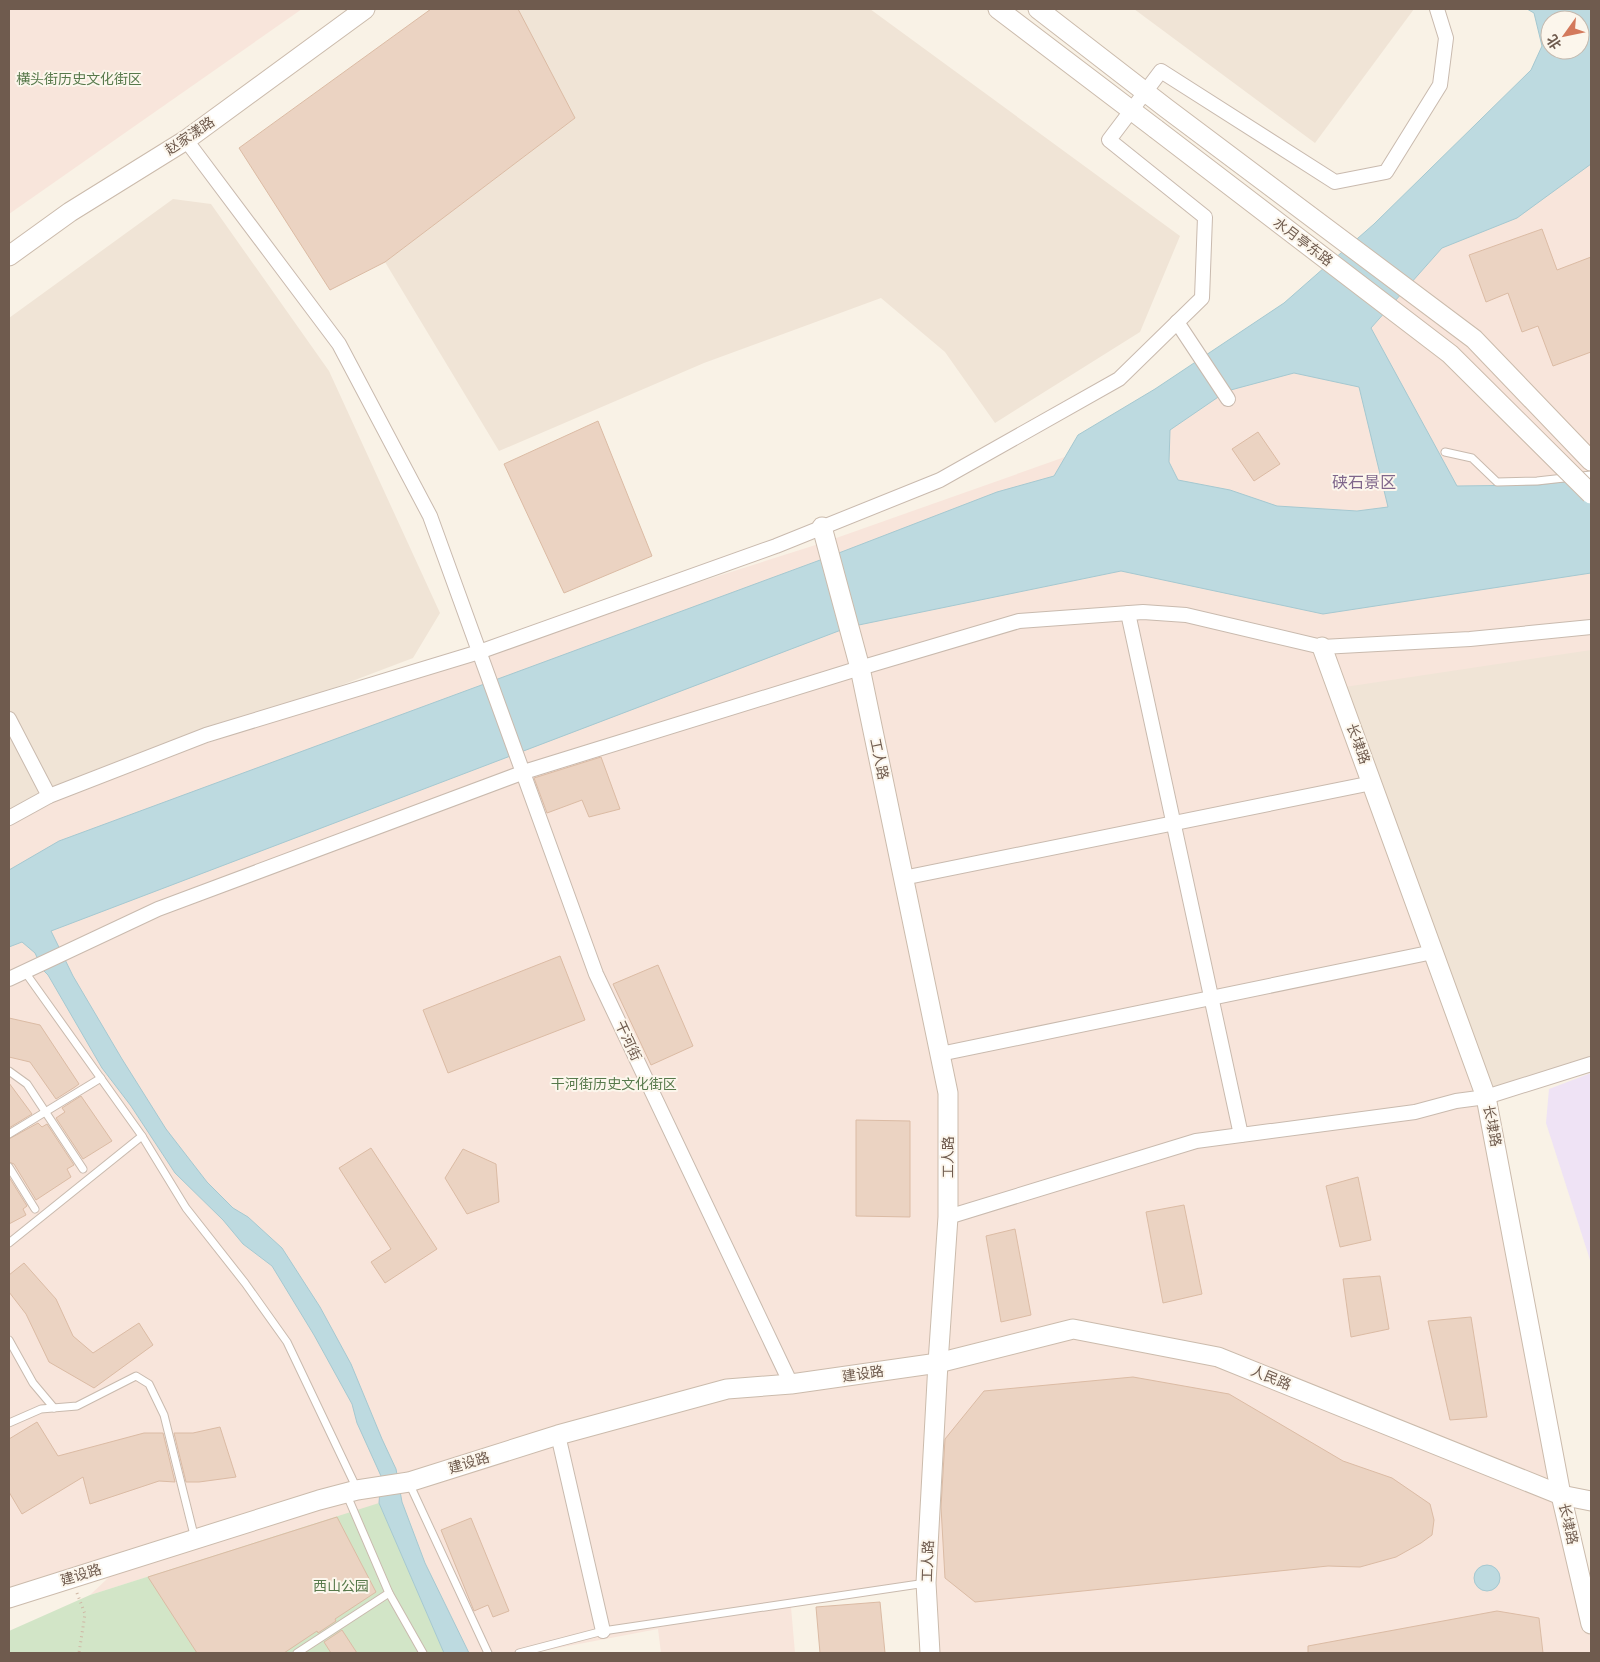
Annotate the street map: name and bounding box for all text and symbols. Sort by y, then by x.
north arrow [1540,10,1590,60]
text: 北 [1543,31,1566,53]
park label: 横头街历史文化街区 [16,70,142,89]
street label: 赵家漾路 [161,112,219,160]
street label: 水月亭东路 [1269,213,1337,271]
district label: 硖石景区 [1332,472,1396,494]
street label: 长埭路 [1342,721,1374,767]
street label: 工人路 [865,736,893,782]
street label: 干河街 [611,1018,645,1064]
park label: 干河街历史文化街区 [551,1075,677,1094]
street label: 长埭路 [1479,1104,1505,1148]
street label: 工人路 [939,1136,958,1178]
street label: 人民路 [1248,1361,1294,1395]
street label: 建设路 [841,1362,885,1386]
street label: 建设路 [446,1448,492,1478]
street label: 长埭路 [1554,1501,1582,1547]
street label: 工人路 [918,1540,938,1582]
street label: 建设路 [58,1560,104,1590]
park label: 西山公园 [313,1577,369,1596]

